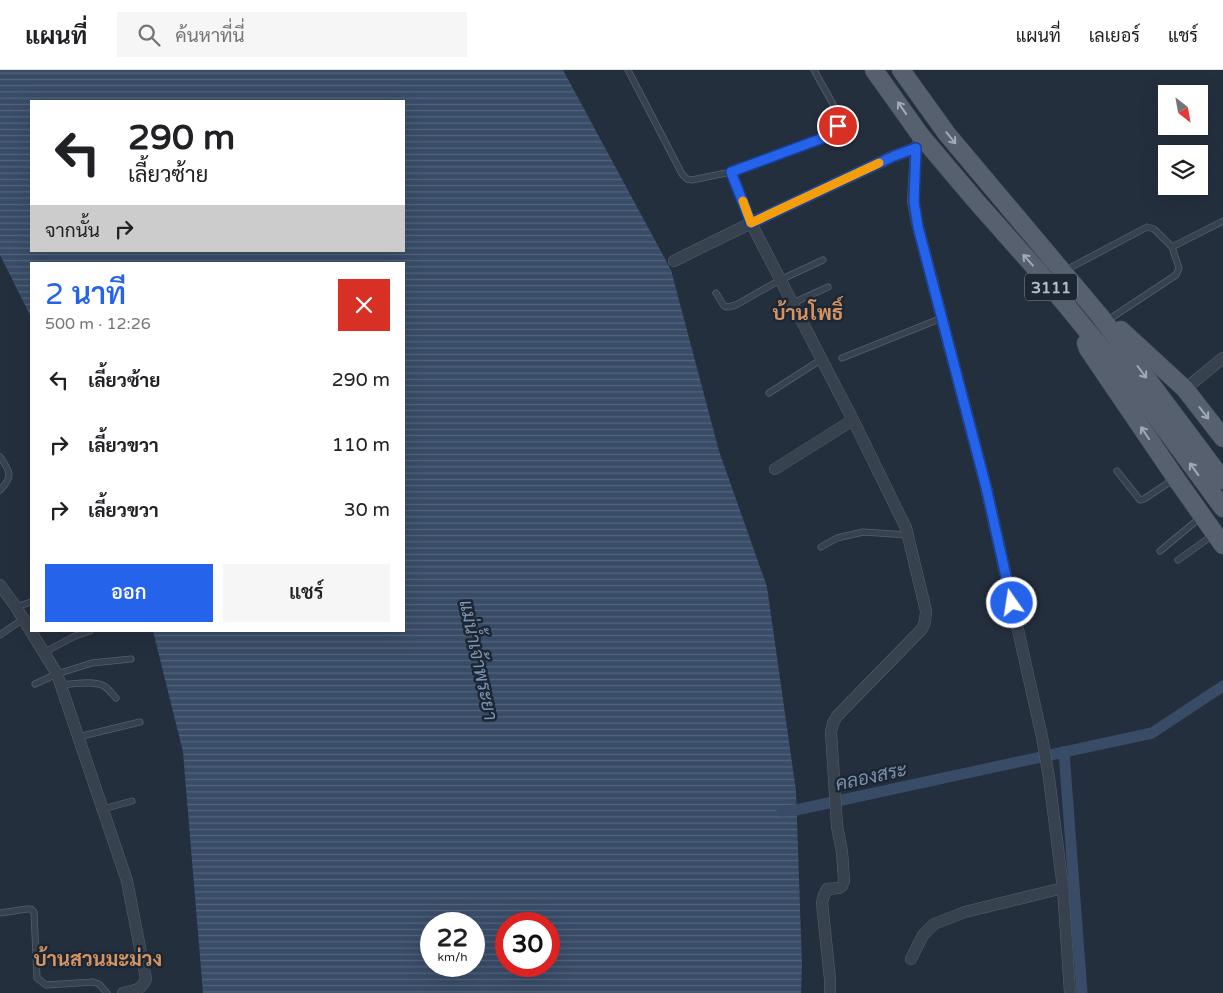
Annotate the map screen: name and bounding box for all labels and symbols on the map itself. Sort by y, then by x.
north arrow [1158,85,1208,135]
one-way arrow [896,102,907,115]
pin [817,105,859,147]
one-way arrow [945,131,956,144]
one-way arrow [1022,253,1034,266]
road number: 3111 [1025,273,1077,300]
district label: บ้านโพธิ์ [773,296,844,326]
one-way arrow [1137,365,1147,379]
one-way arrow [1199,406,1210,419]
one-way arrow [1140,426,1150,440]
one-way arrow [1189,462,1199,476]
position arrow [985,576,1037,628]
water label: แม่น้ำเจ้าพระยา [455,597,506,723]
water label: คลองสระ [833,758,910,795]
speed limit sign: 30 [495,912,560,977]
district label: บ้านสวนมะม่วง [34,946,162,972]

